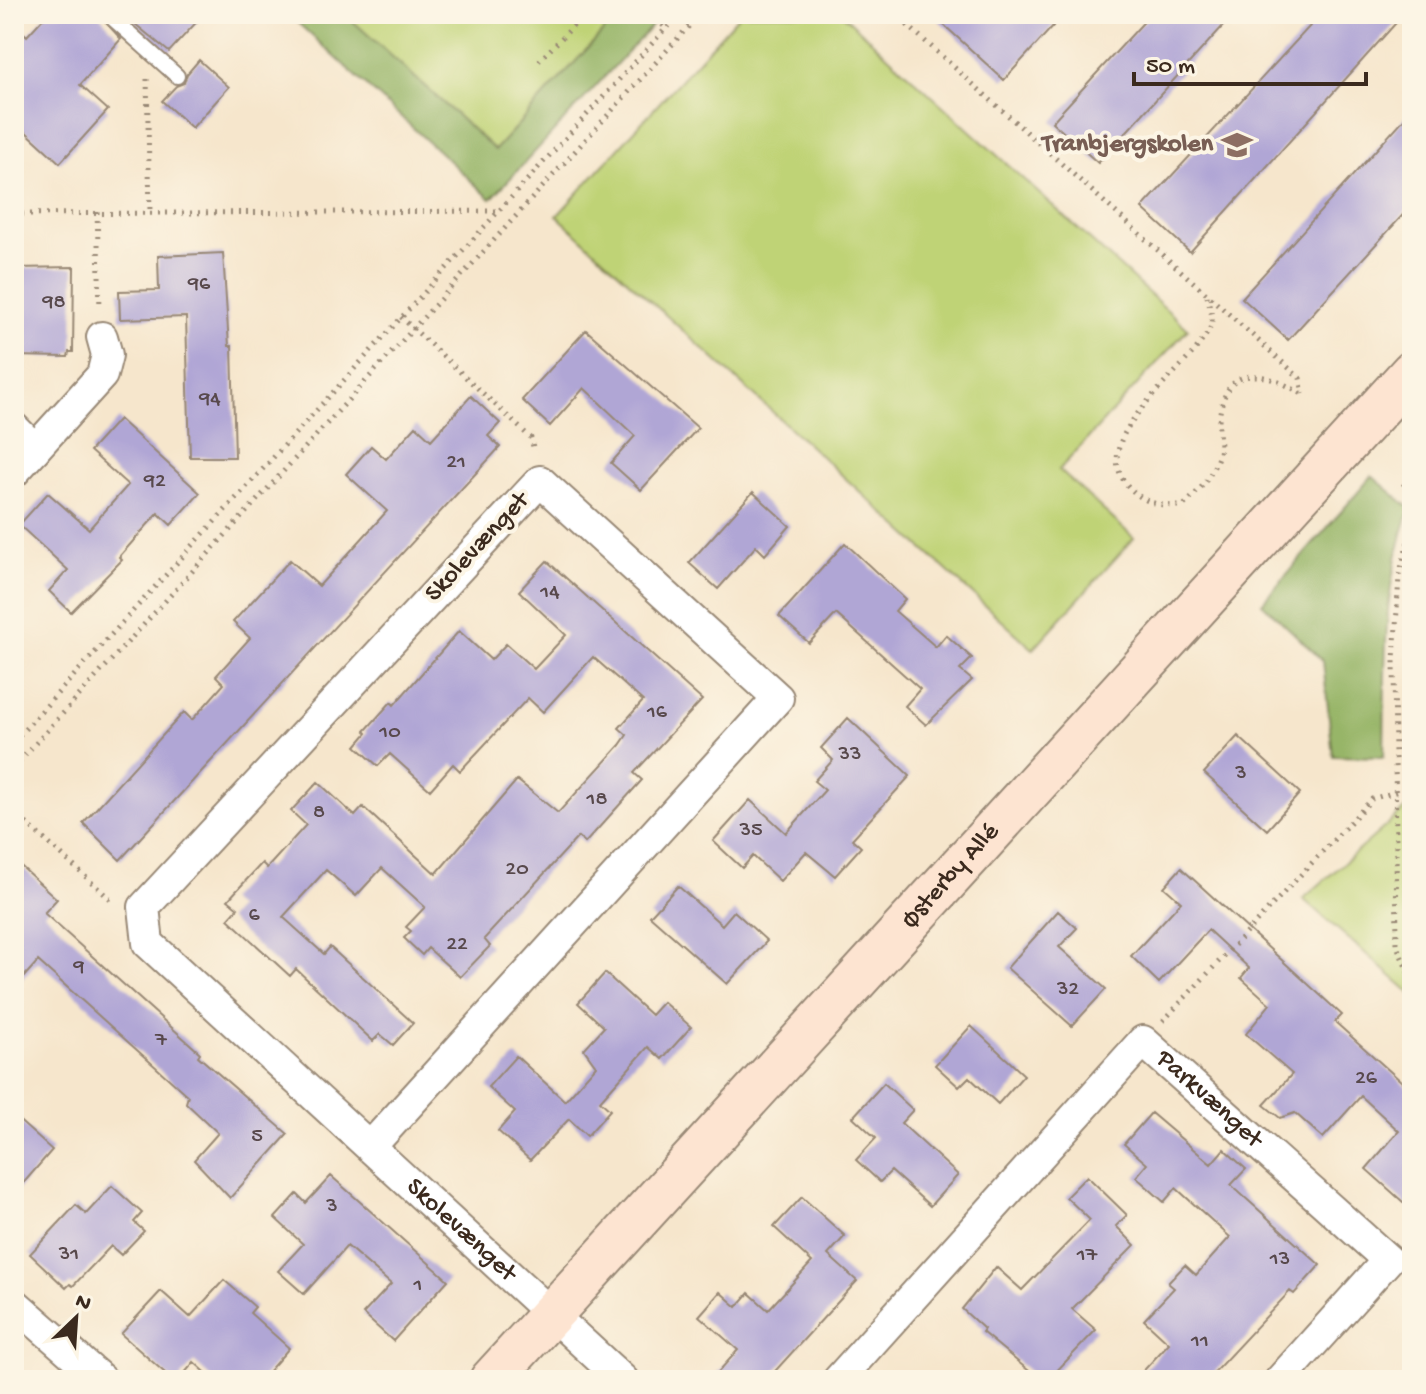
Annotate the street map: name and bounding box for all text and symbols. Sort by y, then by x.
scale bar [1134,36,1366,86]
text: 50 m [1146,53,1195,82]
school or university icon: Tranbjergskolen [1220,128,1254,162]
place label: Tranbjergskolen [1040,130,1214,161]
house number: 96 [187,272,211,298]
house number: 98 [41,290,66,316]
house number: 94 [198,387,221,413]
house number: 21 [446,450,466,476]
house number: 92 [143,469,166,495]
street label: Skolevænget [419,485,538,609]
house number: 14 [539,580,560,606]
house number: 16 [646,700,668,726]
house number: 10 [378,720,401,746]
house number: 33 [838,742,861,768]
house number: 3 [1234,761,1247,787]
house number: 18 [586,787,607,813]
house number: 8 [313,800,325,826]
street label: Østerby Allé [895,817,1007,935]
house number: 35 [739,818,763,844]
house number: 20 [505,857,529,883]
house number: 6 [248,903,260,929]
house number: 22 [446,932,468,958]
house number: 9 [72,955,85,981]
house number: 32 [1056,977,1079,1003]
house number: 7 [154,1028,167,1054]
street label: Parkvænget [1148,1043,1270,1157]
house number: 26 [1355,1066,1378,1092]
house number: 5 [251,1124,263,1150]
street label: Skolevænget [399,1172,524,1291]
house number: 3 [325,1194,338,1220]
house number: 31 [58,1242,79,1268]
house number: 17 [1076,1243,1098,1269]
house number: 13 [1269,1247,1290,1273]
house number: 1 [413,1273,422,1299]
north arrow [36,1278,116,1358]
text: N [71,1289,95,1318]
house number: 11 [1190,1329,1209,1355]

